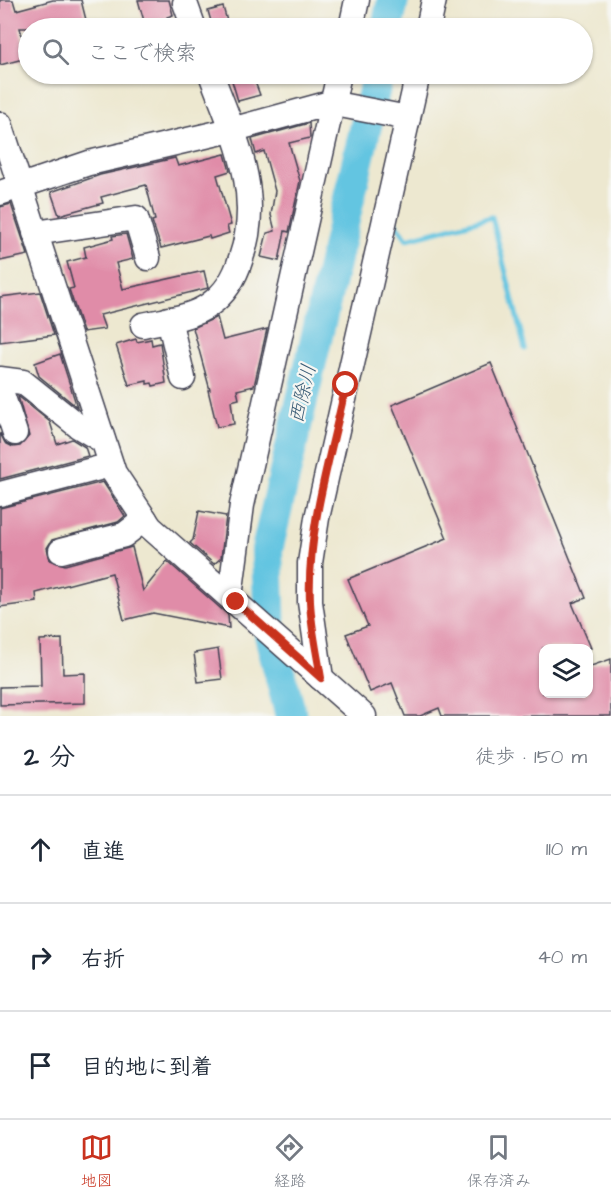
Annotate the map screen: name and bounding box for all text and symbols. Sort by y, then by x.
search box [18,18,593,84]
icon: search [39,35,72,68]
text: ここで検索 [87,38,197,69]
water label: 西除川 [283,362,323,426]
route start [332,371,358,397]
route end [222,588,248,614]
map controls [539,644,593,698]
button: layers [539,644,593,698]
text: 2 分 [24,739,75,775]
text: 徒歩 · 150 m [475,743,587,771]
icon: ahead [24,833,57,866]
text: 110 m [546,835,587,863]
text: 直進 [81,836,125,867]
icon: right [24,941,57,974]
text: 40 m [537,943,587,971]
text: 右折 [81,944,125,975]
icon: arrive [24,1049,57,1082]
text: 目的地に到着 [81,1052,213,1083]
tab: 地図 [80,1131,113,1192]
tab: 経路 [273,1131,306,1192]
tab: 保存済み [467,1131,531,1192]

